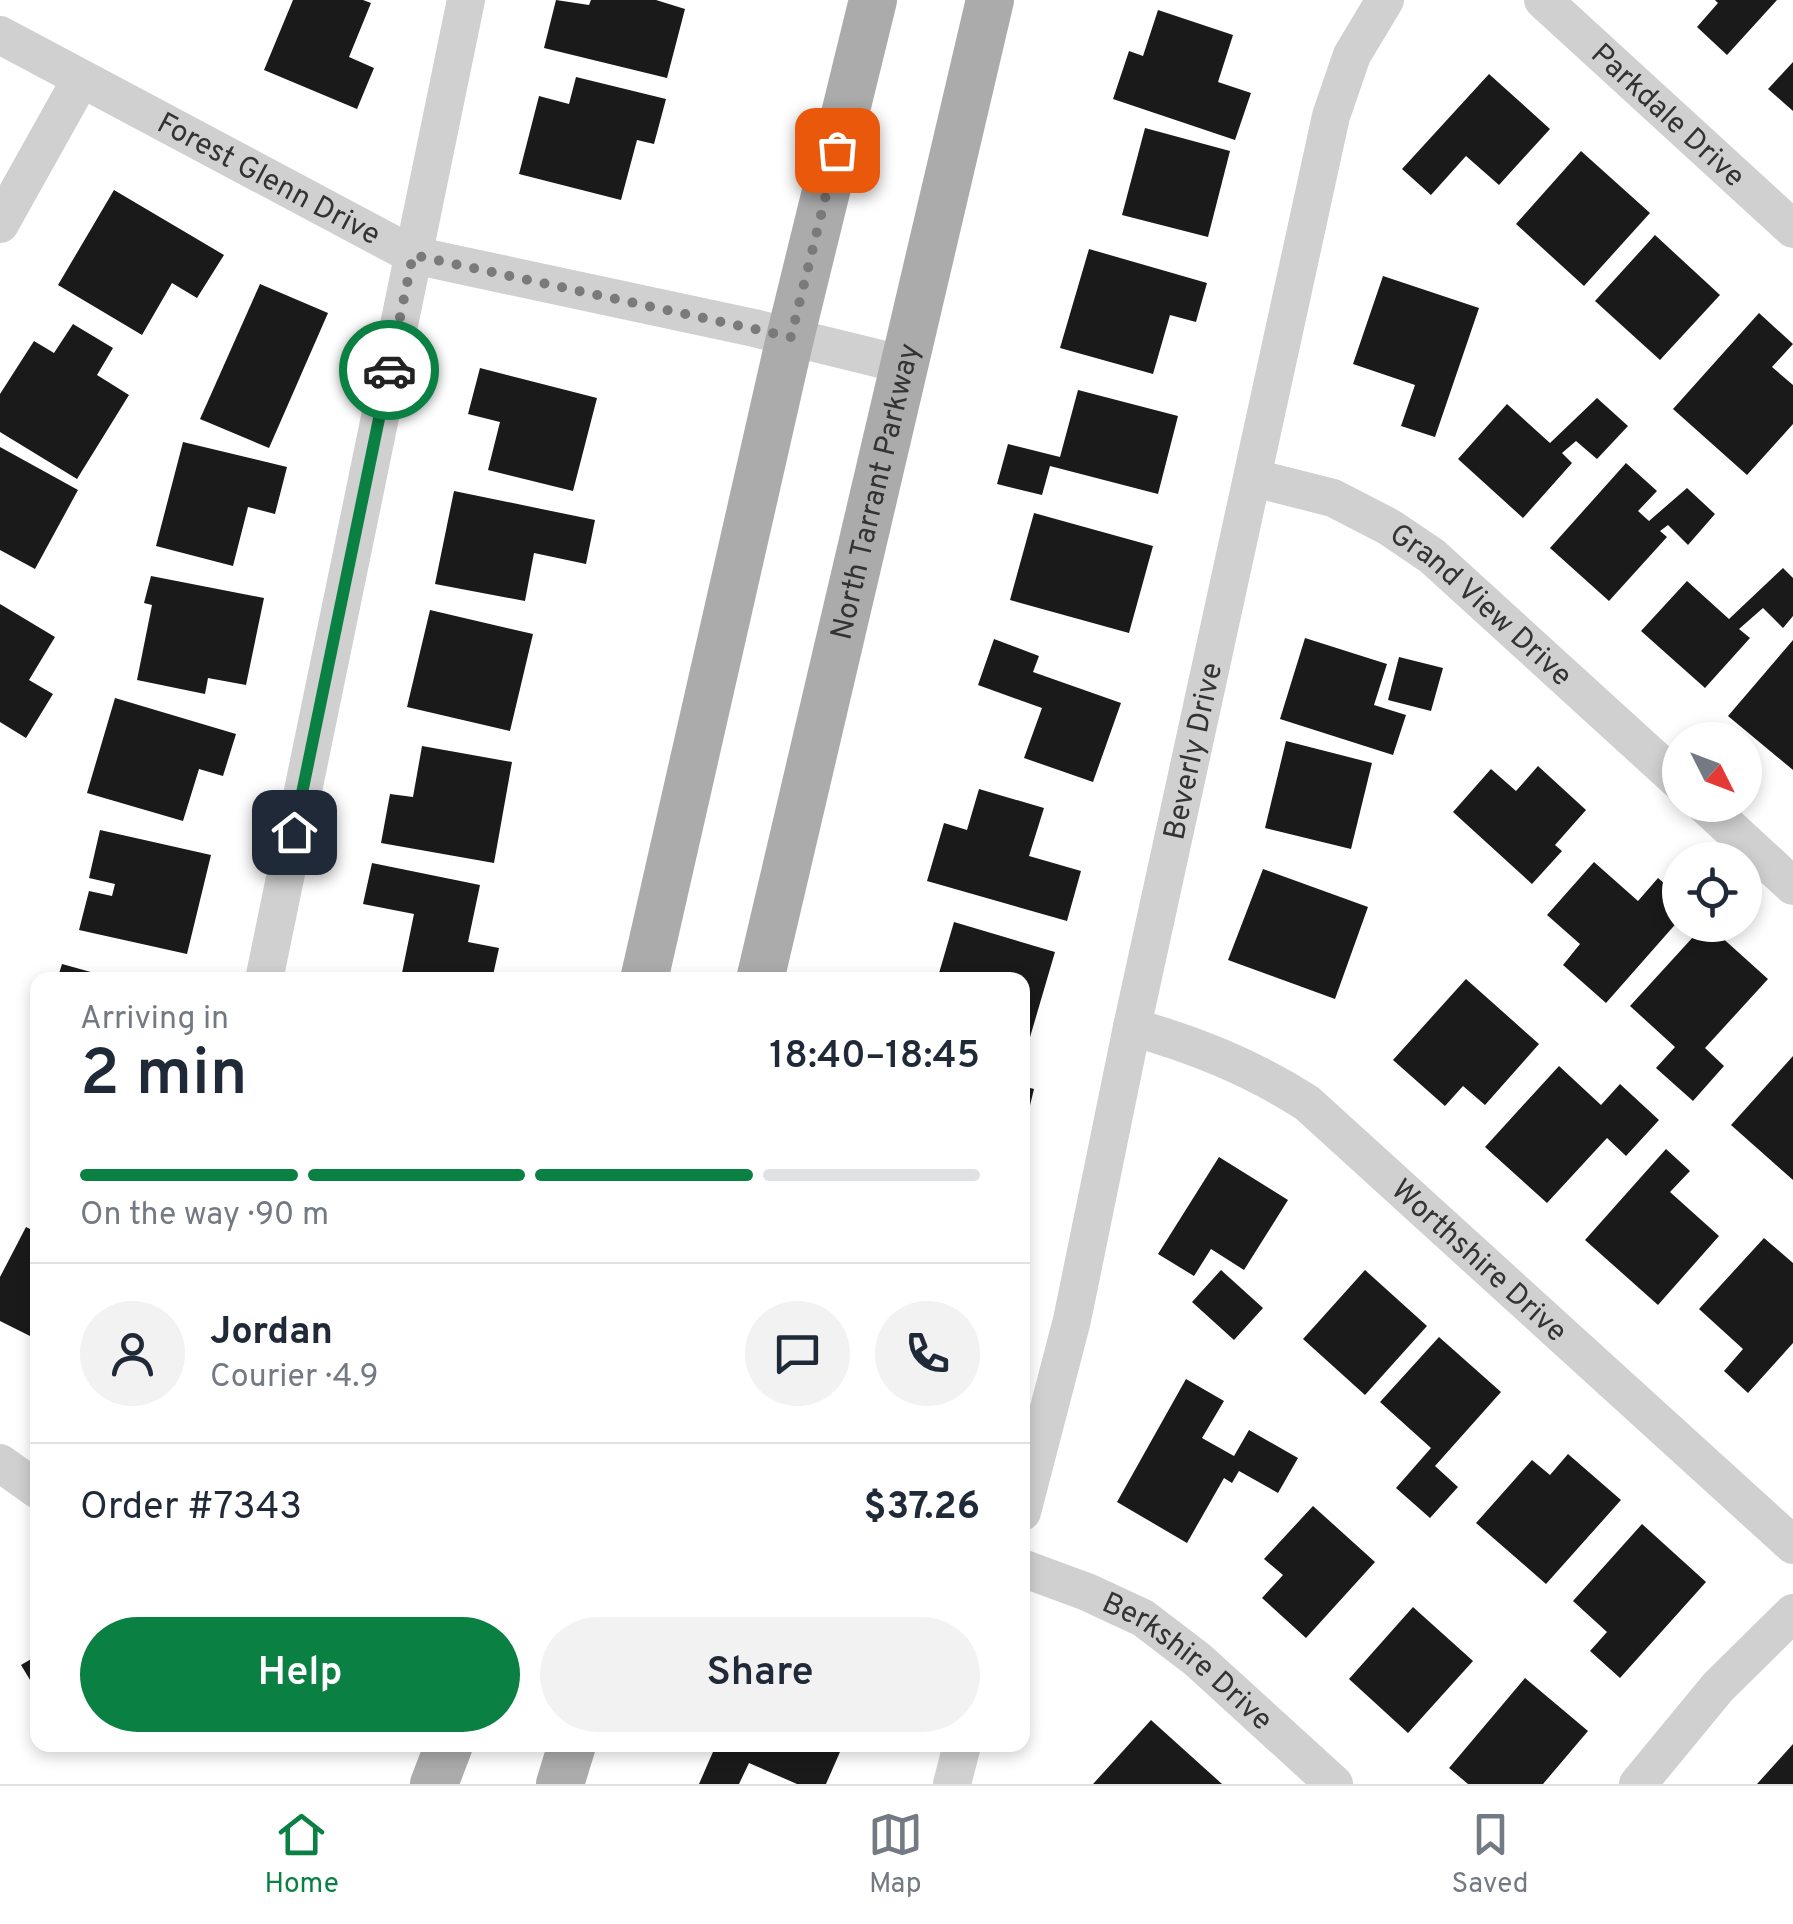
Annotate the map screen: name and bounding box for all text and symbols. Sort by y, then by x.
street label: Parkdale Drive [1582,37,1751,196]
street label: Forest Glenn Drive [150,106,386,255]
pin [795,108,880,193]
icon: bag [810,123,865,178]
courier [339,320,439,420]
street label: North Tarrant Parkway [824,340,930,644]
icon: car [362,343,417,398]
street label: Grand View Drive [1382,517,1579,695]
street label: Beverly Drive [1157,659,1232,844]
north arrow [1662,722,1762,822]
map controls [1662,722,1762,942]
pin [252,790,337,875]
icon: home [267,805,322,860]
button: locate [1662,842,1762,942]
text: Arriving in [80,1000,229,1040]
text: 18:40–18:45 [769,1033,980,1082]
text: 2 min [80,1036,248,1118]
street label: Worthshire Drive [1382,1173,1574,1351]
text: On the way · 90 m [80,1196,329,1236]
button: person [80,1301,185,1406]
button: chat [745,1301,850,1406]
button: phone [875,1301,980,1406]
text: Jordan [210,1309,333,1358]
text: Courier · 4.9 [210,1358,379,1398]
text: Order #7343 [80,1484,302,1533]
text: $37.26 [864,1484,980,1533]
street label: Berkshire Drive [1096,1586,1279,1740]
button: Help [80,1617,520,1732]
button: Share [540,1617,980,1732]
tab: Home [264,1807,339,1903]
tab: Map [868,1807,923,1903]
tab: Saved [1452,1807,1529,1903]

